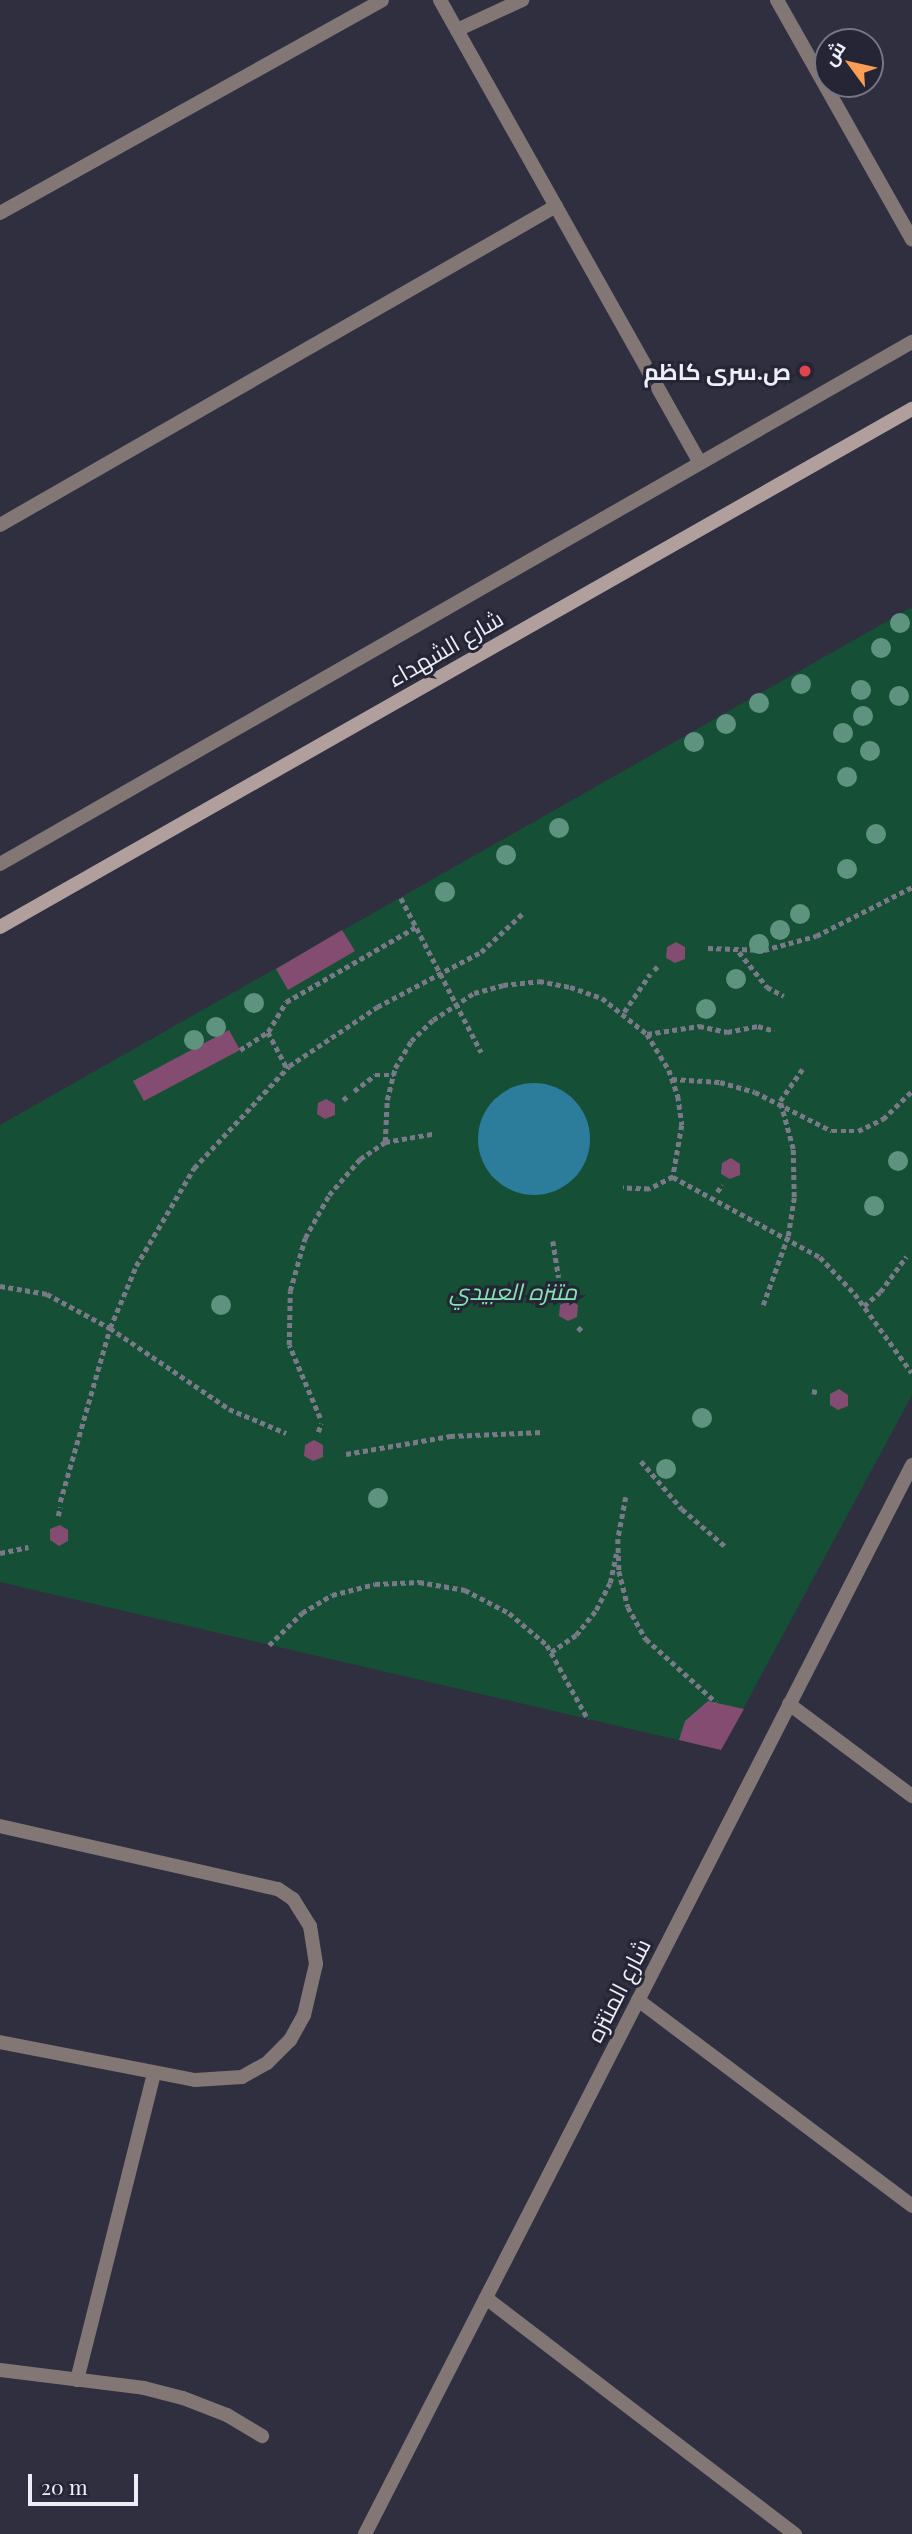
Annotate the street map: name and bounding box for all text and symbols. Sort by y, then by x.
north arrow [814,28,884,98]
text: ش [816,35,851,70]
place label: ص.سرى كاظم [643,357,791,385]
marker: ص.سرى كاظم [797,363,813,379]
street label: شارع الشهداء [382,604,508,692]
park label: متنزه العبيدي [449,1277,577,1305]
street label: شارع المنتزه [580,1934,656,2046]
scale bar [32,2460,142,2504]
text: 20 m [41,2472,88,2500]

